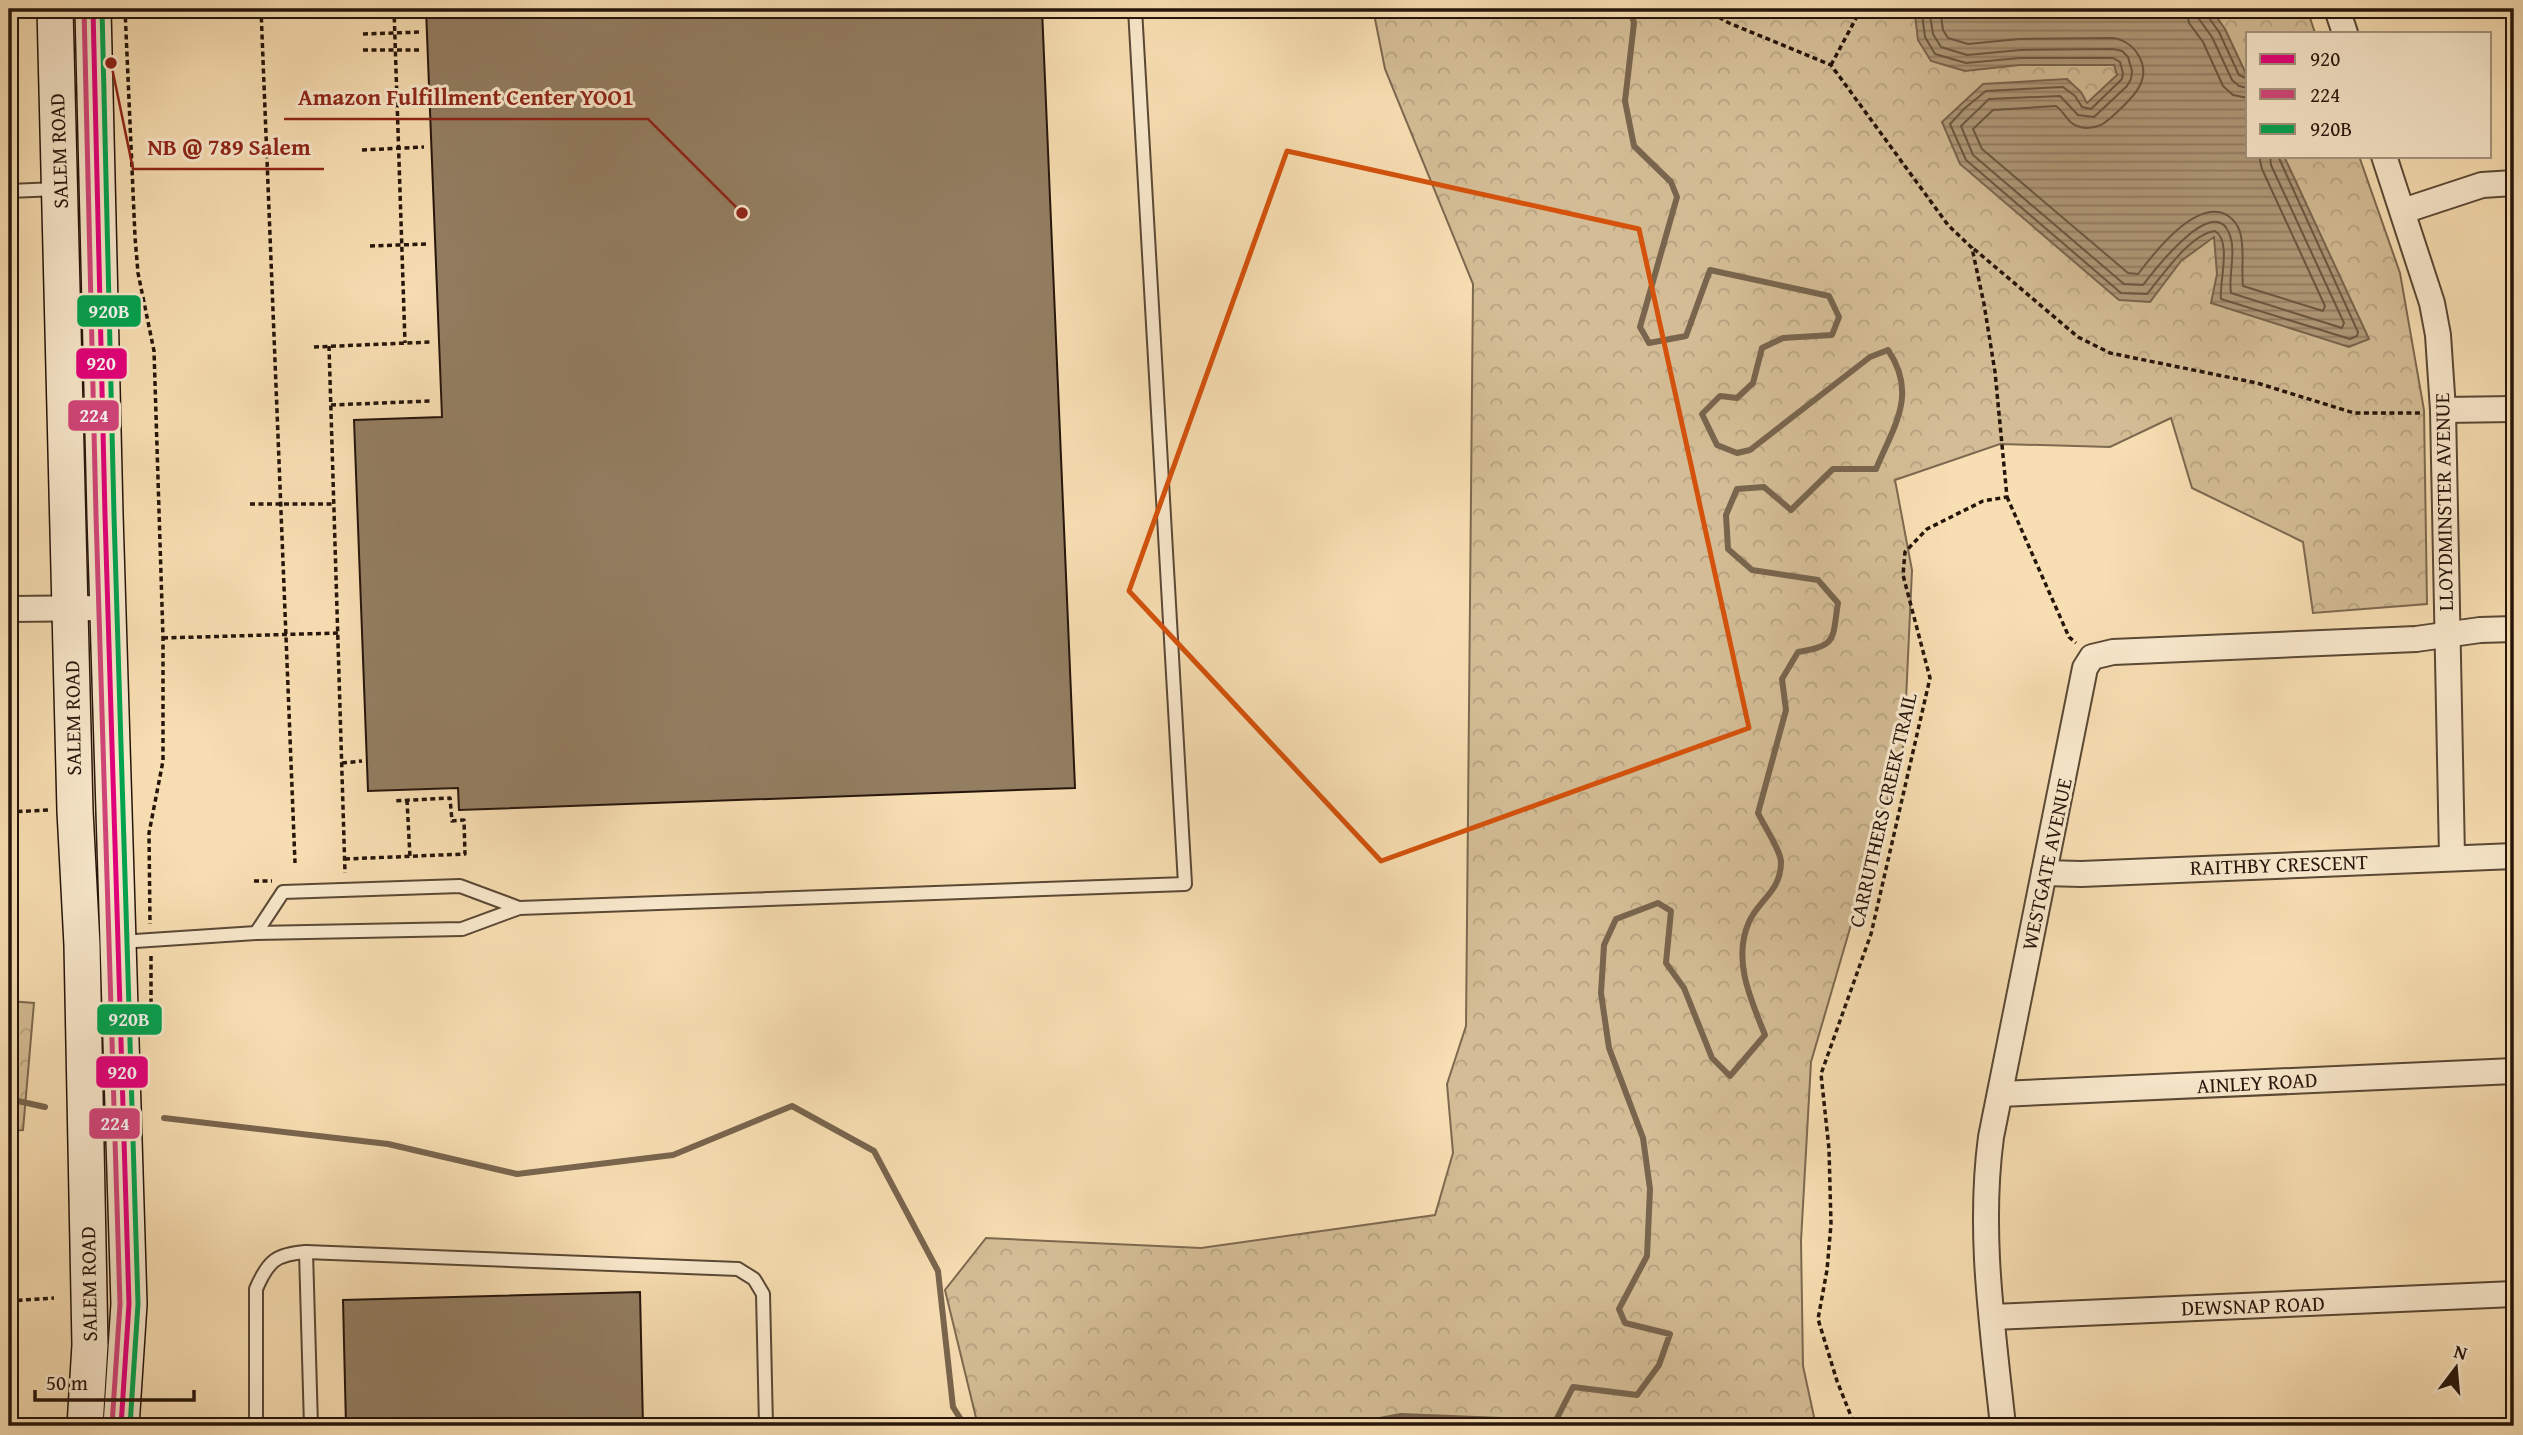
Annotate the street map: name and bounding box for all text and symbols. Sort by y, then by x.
legend [2246,32,2492,158]
text: 920 [2310,43,2340,74]
callout: Amazon Fulfillment Center YOO1 [284,75,648,119]
text: 224 [2310,79,2340,110]
text: Amazon Fulfillment Center YOO1 [298,80,634,113]
street label: SALEM ROAD [41,93,76,209]
text: 920B [2310,113,2352,144]
callout: NB @ 789 Salem [133,125,324,169]
text: NB @ 789 Salem [147,130,311,163]
line badge: 920B [76,294,142,328]
text: 920B [88,297,130,325]
line badge: 920 [75,347,128,380]
text: 920 [86,349,116,377]
street label: LLOYDMINSTER AVENUE [2426,392,2461,611]
line badge: 224 [67,399,120,432]
text: 224 [79,401,109,429]
street label: SALEM ROAD [56,660,89,776]
street label: CARRUTHERS CREEK TRAIL [1840,689,1925,930]
street label: WESTGATE AVENUE [2013,775,2080,953]
street label: RAITHBY CRESCENT [2189,846,2369,883]
line badge: 920B [96,1003,163,1036]
text: 920B [108,1005,150,1033]
line badge: 920 [95,1055,149,1089]
text: 920 [107,1058,137,1086]
street label: AINLEY ROAD [2196,1064,2318,1101]
line badge: 224 [88,1107,141,1140]
text: 224 [100,1109,130,1137]
street label: SALEM ROAD [72,1226,105,1342]
street label: DEWSNAP ROAD [2181,1288,2325,1323]
north arrow [2422,1334,2492,1404]
text: N [2451,1336,2471,1367]
scale bar [35,1358,194,1402]
text: 50 m [46,1367,88,1398]

